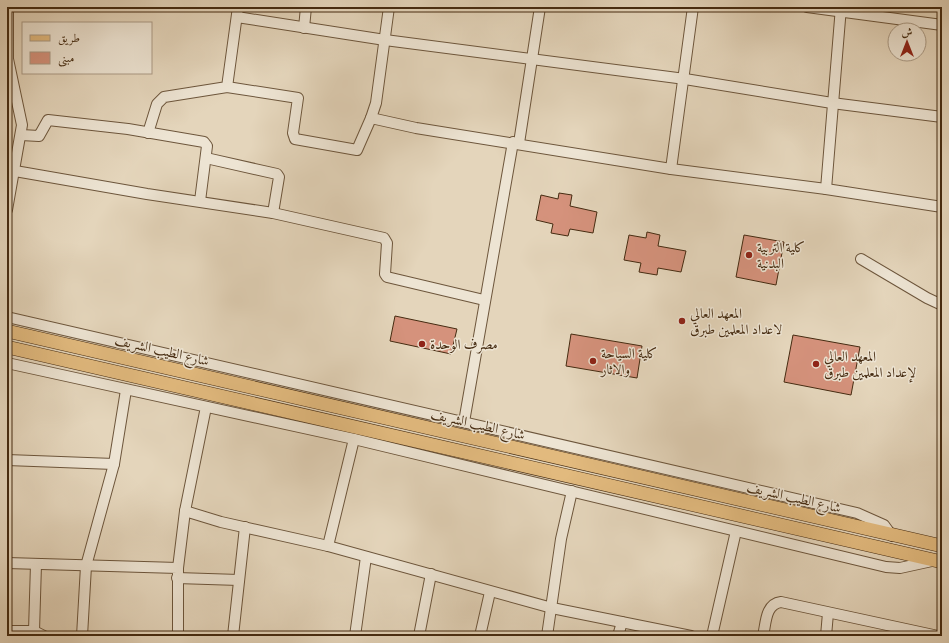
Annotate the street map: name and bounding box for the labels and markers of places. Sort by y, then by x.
place label: كلية التربية البدنية [757,237,805,273]
marker: كلية التربية البدنية [744,250,754,260]
place label: المعهد العالي لاعداد المعلمين طبرق [690,303,782,339]
marker: المعهد العالي لاعداد المعلمين طبرق [677,316,687,326]
place label: مصرف الوحدة [430,334,498,354]
marker: مصرف الوحدة [417,339,427,349]
place label: كلية السياحة والاثار [599,343,658,379]
place label: المعهد العالي لإعداد المعلمين طبرق [824,346,916,383]
marker: كلية السياحة والاثار [588,356,598,366]
marker: المعهد العالي لإعداد المعلمين طبرق [811,359,821,369]

